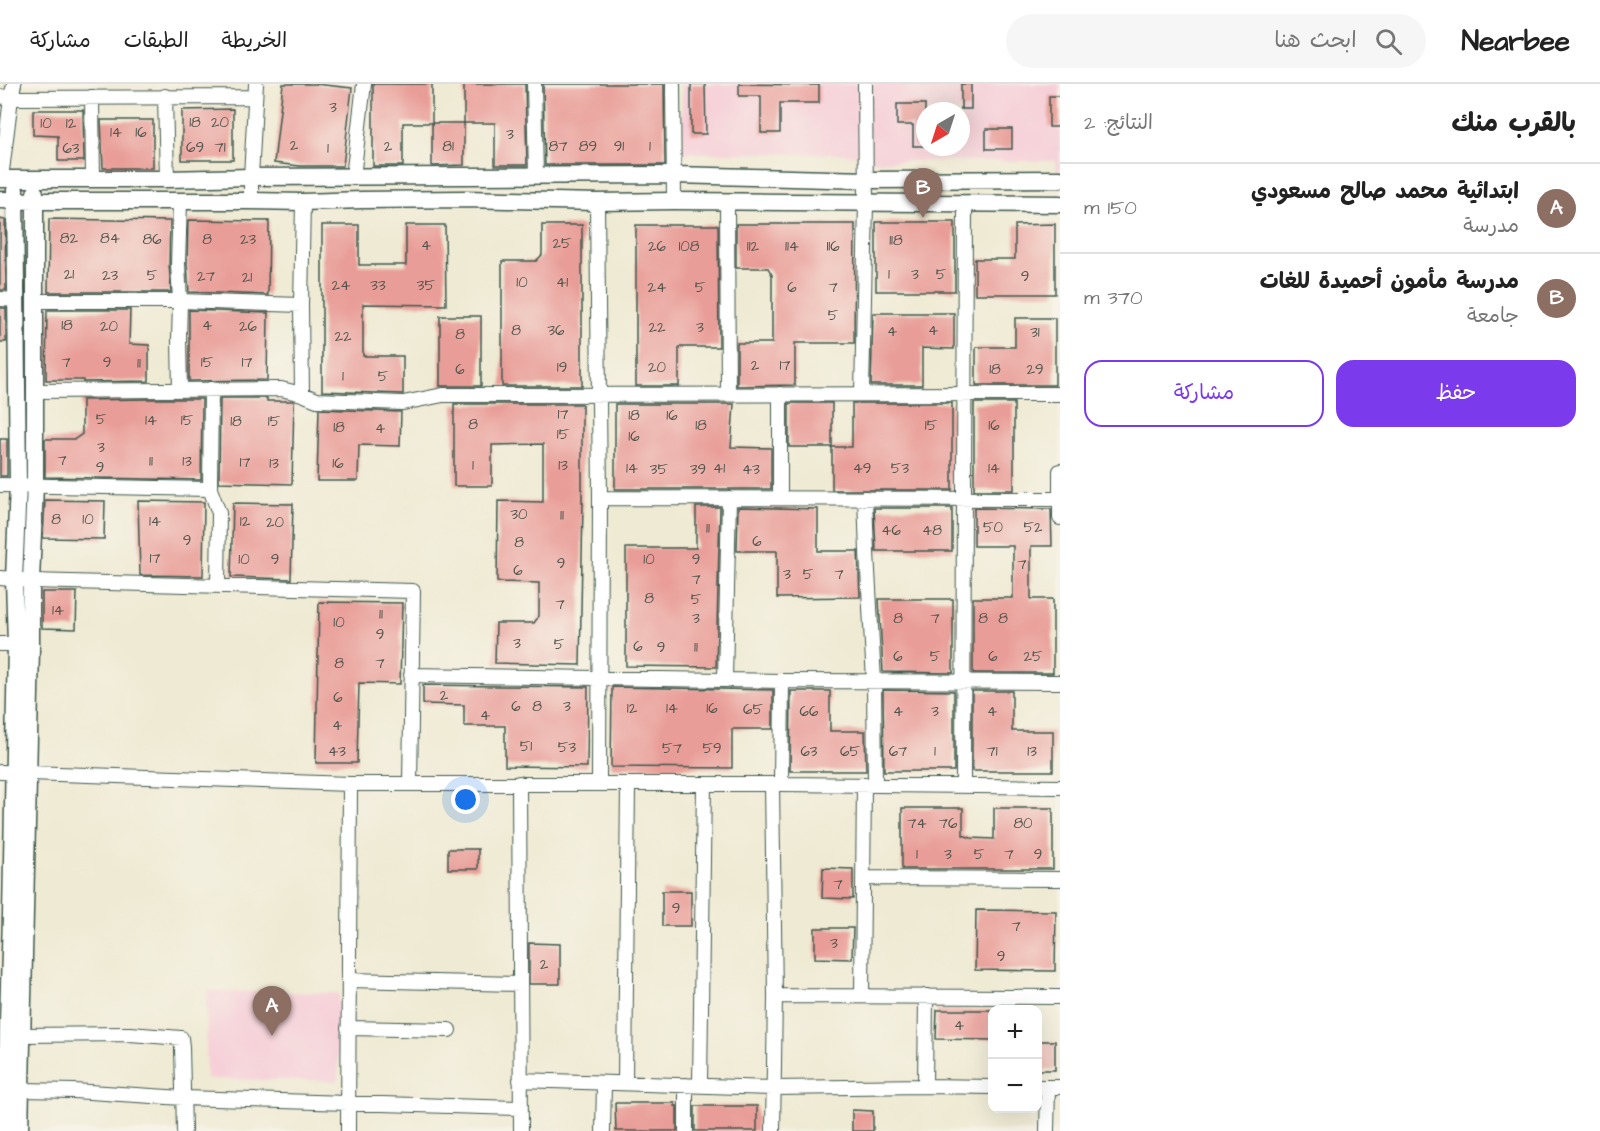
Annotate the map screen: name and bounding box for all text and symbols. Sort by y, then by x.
search box [1006,14,1426,68]
text: Nearbee [1462,22,1570,61]
text: ابحث هنا [1274,25,1357,56]
icon: search [1372,25,1405,58]
text: مشاركة [30,26,91,55]
text: الطبقات [124,26,189,55]
text: الخريطة [222,26,287,55]
house number: 3 [329,97,337,118]
north arrow [916,102,970,156]
text: بالقرب منك [1452,105,1576,141]
text: النتائج: 2 [1084,109,1153,137]
house number: 18 [189,112,201,133]
house number: 20 [211,112,230,133]
house number: 10 [40,113,52,134]
house number: 12 [66,113,77,134]
house number: 14 [110,122,122,143]
house number: 16 [135,122,147,143]
house number: 3 [506,124,514,145]
house number: 2 [290,135,299,156]
house number: 2 [384,136,393,157]
house number: 81 [442,136,454,157]
house number: 87 [549,136,567,157]
house number: 89 [579,136,597,157]
house number: 91 [614,136,624,157]
house number: 1 [649,136,651,157]
house number: 69 [186,137,204,158]
house number: 71 [214,137,226,158]
house number: 63 [62,138,80,159]
house number: 1 [327,138,329,159]
pin: B [904,168,942,218]
text: ابتدائية محمد صالح مسعودي [1251,176,1519,207]
text: 150 m [1084,194,1137,222]
text: A [1550,194,1563,222]
text: مدرسة [1463,212,1519,240]
house number: 82 [60,228,79,249]
house number: 84 [100,228,120,249]
house number: 86 [142,229,162,250]
house number: 8 [202,229,212,250]
house number: 23 [240,229,256,250]
house number: 118 [889,230,903,251]
house number: 25 [552,233,572,254]
house number: 4 [421,235,431,256]
house number: 26 [648,236,667,257]
house number: 108 [678,236,700,257]
house number: 112 [747,236,760,257]
house number: 114 [785,236,799,257]
house number: 116 [826,236,840,257]
house number: 21 [64,264,74,285]
house number: 1 [888,264,890,285]
house number: 3 [911,264,919,285]
house number: 5 [936,264,947,285]
house number: 23 [102,265,118,286]
house number: 5 [147,265,158,286]
house number: 27 [197,266,215,287]
house number: 9 [1021,266,1029,287]
text: مدرسة مأمون أحميدة للغات [1260,266,1519,297]
house number: 21 [242,267,252,288]
house number: 10 [516,272,528,293]
house number: 41 [556,272,568,293]
house number: 24 [332,275,350,296]
house number: 33 [370,275,386,296]
house number: 35 [417,275,435,296]
house number: 24 [648,277,666,298]
house number: 5 [695,277,706,298]
house number: 6 [787,277,797,298]
house number: 7 [828,277,838,298]
text: 370 m [1084,284,1143,312]
text: B [1549,284,1564,312]
text: جامعة [1467,302,1519,330]
house number: 5 [828,305,839,326]
house number: 18 [61,315,73,336]
house number: 4 [202,315,212,336]
house number: 20 [100,316,119,337]
house number: 26 [239,316,258,337]
house number: 22 [648,317,666,338]
house number: 3 [696,317,704,338]
house number: 8 [511,320,521,341]
house number: 36 [547,320,565,341]
house number: 4 [928,320,938,341]
house number: 4 [887,321,897,342]
house number: 31 [1030,322,1040,343]
house number: 8 [455,324,465,345]
house number: 22 [334,326,352,347]
house number: 7 [61,352,71,373]
house number: 9 [103,352,111,373]
house number: 15 [201,352,214,373]
house number: 17 [241,352,253,373]
house number: 11 [137,353,141,374]
house number: 2 [751,355,760,376]
house number: 17 [779,355,791,376]
house number: 19 [557,357,567,378]
house number: 20 [648,357,667,378]
house number: 6 [455,359,465,380]
house number: 18 [989,359,1001,380]
house number: 29 [1026,359,1044,380]
button: مشاركة [1084,360,1324,427]
button: حفظ [1336,360,1576,427]
house number: 1 [342,366,344,387]
house number: 5 [378,366,389,387]
house number: 17 [557,404,569,425]
house number: 18 [628,405,640,426]
house number: 16 [666,405,678,426]
house number: 5 [96,409,107,430]
house number: 14 [145,410,157,431]
house number: 15 [181,410,194,431]
house number: 18 [230,411,242,432]
house number: 15 [268,411,281,432]
house number: 8 [468,414,478,435]
house number: 18 [695,415,707,436]
house number: 15 [925,415,938,436]
house number: 16 [988,415,1000,436]
house number: 18 [333,417,345,438]
house number: 4 [375,418,385,439]
house number: 15 [557,424,570,445]
house number: 16 [628,426,640,447]
house number: 3 [97,437,105,458]
house number: 7 [57,450,67,471]
house number: 11 [149,451,153,472]
house number: 13 [182,451,192,472]
house number: 17 [239,452,251,473]
house number: 13 [269,453,279,474]
house number: 16 [332,453,344,474]
house number: 1 [472,455,474,476]
house number: 13 [558,455,568,476]
house number: 9 [96,457,104,478]
house number: 14 [626,458,638,479]
house number: 41 [713,458,725,479]
house number: 49 [853,458,871,479]
house number: 53 [891,458,909,479]
house number: 14 [988,458,1000,479]
house number: 35 [650,459,668,480]
house number: 39 [690,459,706,480]
house number: 43 [742,459,760,480]
house number: 30 [510,504,528,525]
house number: 11 [560,505,564,526]
house number: 8 [51,509,61,530]
house number: 10 [82,509,94,530]
house number: 14 [149,511,161,532]
house number: 12 [240,511,251,532]
house number: 20 [266,512,285,533]
house number: 50 [983,517,1004,538]
house number: 52 [1023,517,1043,538]
house number: 11 [706,518,710,539]
house number: 46 [881,520,901,541]
house number: 48 [922,520,942,541]
house number: 9 [183,530,191,551]
house number: 6 [752,531,762,552]
house number: 8 [514,532,524,553]
house number: 17 [149,548,161,569]
house number: 10 [238,549,250,570]
house number: 9 [271,549,279,570]
house number: 10 [643,549,655,570]
house number: 9 [692,549,700,570]
house number: 9 [557,553,565,574]
house number: 7 [1017,554,1027,575]
house number: 6 [513,560,523,581]
house number: 3 [783,564,791,585]
house number: 5 [803,564,814,585]
house number: 7 [834,564,844,585]
house number: 7 [691,569,701,590]
house number: 8 [644,588,654,609]
house number: 5 [691,589,702,610]
house number: 7 [555,594,565,615]
house number: 14 [52,600,64,621]
house number: 11 [379,604,383,625]
house number: 3 [692,608,700,629]
house number: 8 [893,608,903,629]
house number: 7 [930,608,940,629]
house number: 8 [978,608,988,629]
house number: 8 [998,608,1008,629]
house number: 10 [333,612,345,633]
house number: 9 [376,624,384,645]
house number: 3 [513,633,521,654]
house number: 5 [554,634,565,655]
house number: 6 [633,636,643,657]
house number: 9 [657,637,665,658]
house number: 11 [694,637,698,658]
house number: 6 [893,646,903,667]
house number: 5 [930,646,941,667]
house number: 6 [988,646,998,667]
house number: 25 [1023,646,1043,667]
house number: 8 [334,653,344,674]
house number: 7 [375,653,385,674]
house number: 2 [440,685,449,706]
house number: 6 [333,687,343,708]
house number: 6 [511,696,521,717]
house number: 8 [532,696,542,717]
house number: 3 [563,696,571,717]
house number: 12 [627,698,638,719]
house number: 14 [666,698,678,719]
house number: 16 [706,698,718,719]
house number: 65 [743,699,763,720]
house number: 66 [800,701,819,722]
house number: 4 [893,701,903,722]
house number: 3 [931,701,939,722]
house number: 4 [987,701,997,722]
house number: 4 [480,705,490,726]
house number: 4 [332,715,342,736]
house number: 51 [520,736,532,757]
house number: 53 [558,737,576,758]
house number: 57 [662,738,682,759]
house number: 59 [702,738,722,759]
house number: 43 [328,741,346,762]
house number: 63 [800,741,818,762]
house number: 65 [840,741,860,762]
house number: 67 [889,741,907,762]
house number: 1 [934,741,936,762]
house number: 71 [986,741,998,762]
house number: 13 [1027,741,1037,762]
your location [451,785,480,814]
house number: 74 [907,813,927,834]
house number: 76 [939,813,958,834]
house number: 80 [1013,813,1033,834]
house number: 1 [916,844,918,865]
house number: 3 [944,844,952,865]
house number: 5 [974,844,985,865]
house number: 7 [1004,844,1014,865]
house number: 9 [1034,844,1042,865]
house number: 7 [833,874,843,895]
house number: 9 [672,898,680,919]
house number: 7 [1011,916,1021,937]
house number: 3 [830,933,838,954]
house number: 9 [997,946,1005,967]
house number: 2 [540,954,549,975]
pin: A [252,986,292,1036]
map controls [988,1005,1042,1113]
button: + [988,1005,1042,1059]
house number: 4 [954,1015,964,1036]
button: − [988,1059,1042,1113]

